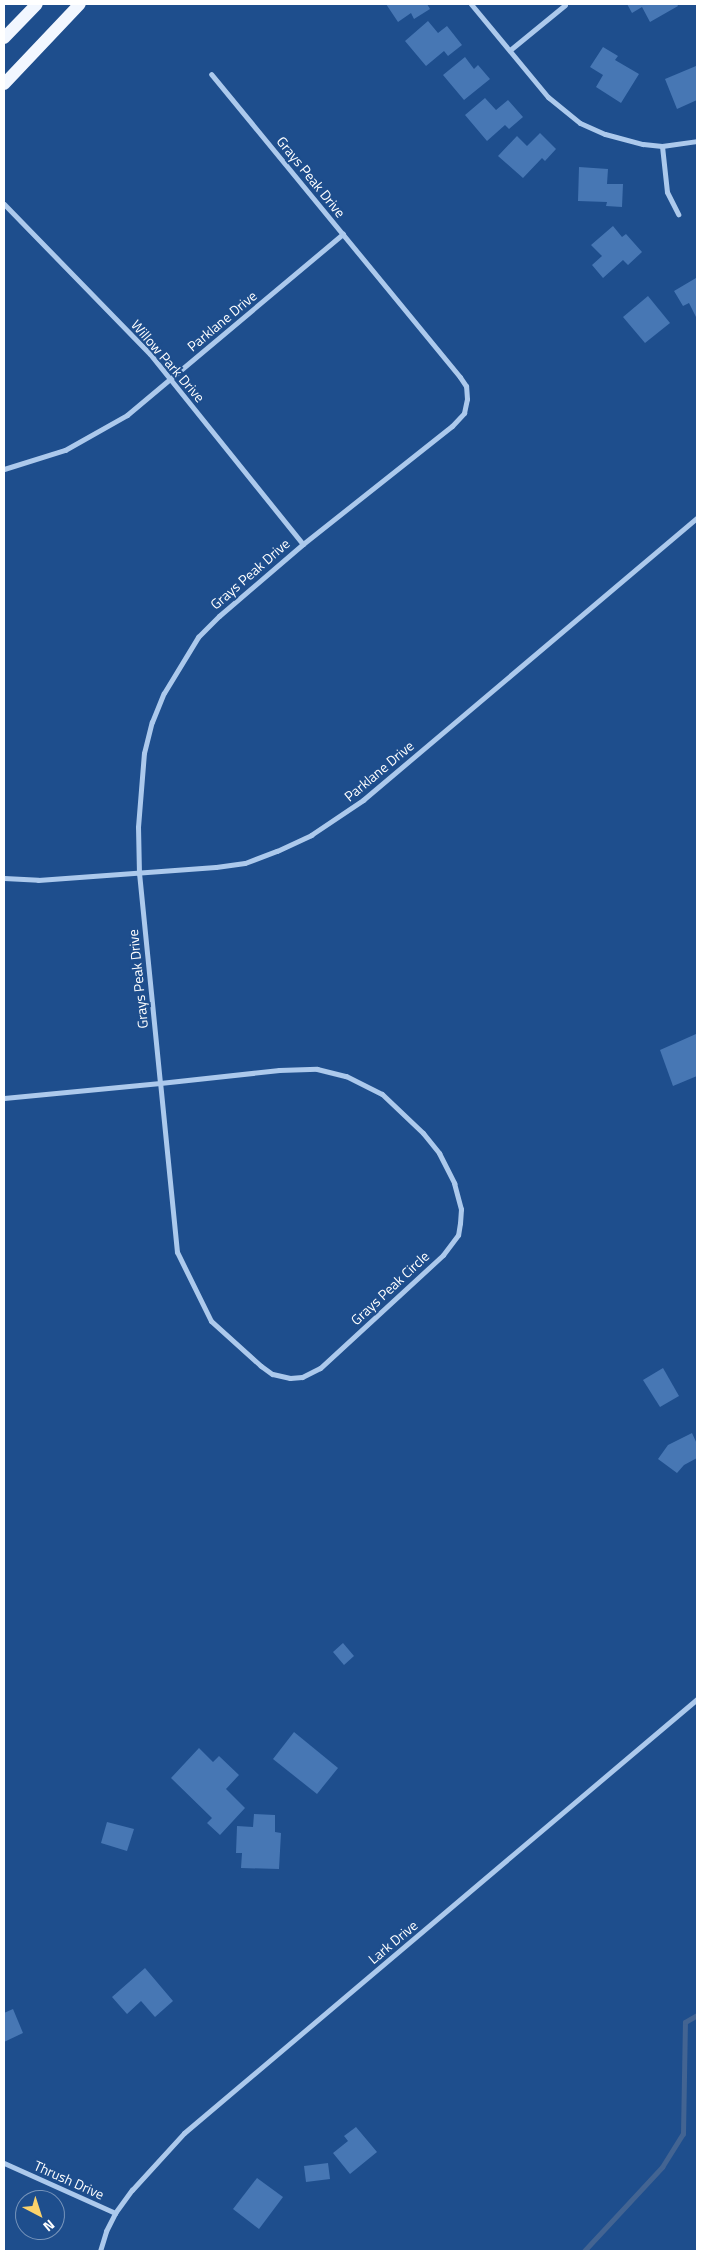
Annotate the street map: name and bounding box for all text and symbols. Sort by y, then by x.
street label: Grays Peak Drive [273,133,349,221]
street label: Parklane Drive [184,287,260,355]
street label: Willow Park Drive [128,316,208,406]
street label: Grays Peak Drive [207,535,293,613]
street label: Parklane Drive [341,737,417,805]
street label: Grays Peak Drive [124,929,152,1029]
street label: Grays Peak Circle [347,1248,433,1328]
street label: Lark Drive [365,1917,421,1967]
street label: Thrush Drive [31,2157,107,2203]
north arrow [15,2190,65,2240]
text: N [39,2215,60,2237]

